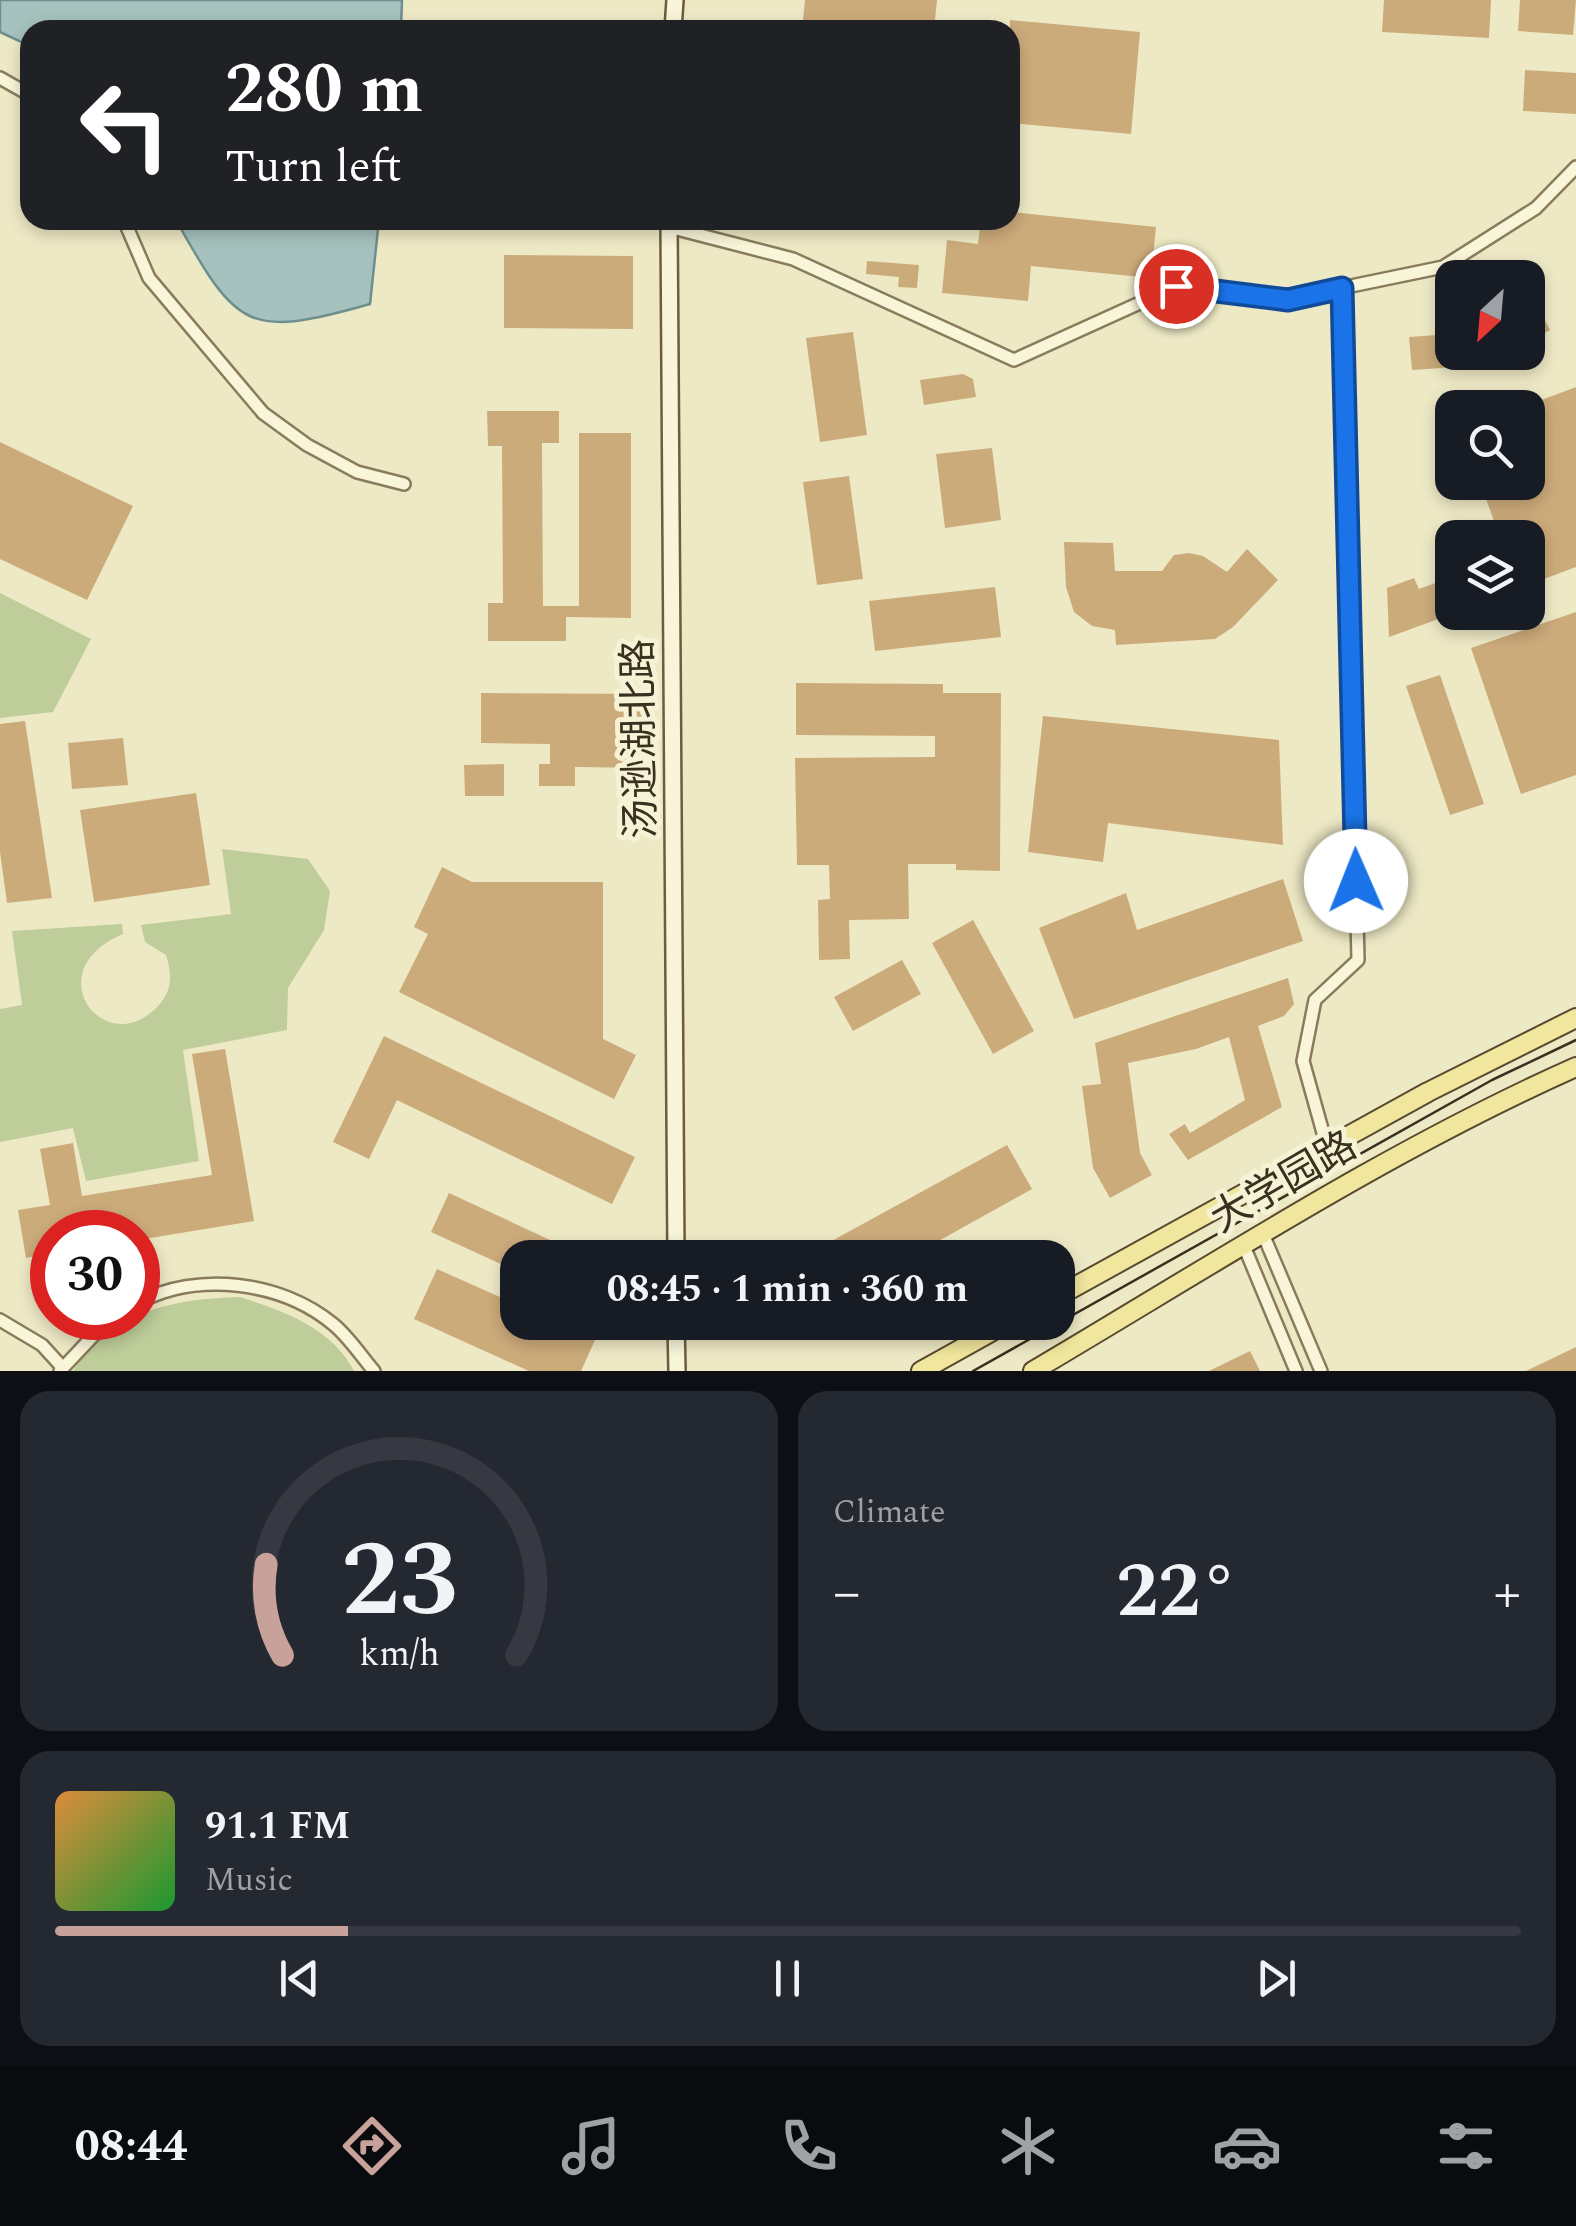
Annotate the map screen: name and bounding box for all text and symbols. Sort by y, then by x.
text: 280 m [225,37,423,143]
icon: left [60,60,190,190]
text: Turn left [225,133,402,202]
pin [1134,244,1219,329]
icon: arrive [1149,259,1204,314]
north arrow [1435,260,1545,370]
map controls [1435,260,1545,630]
button: search [1435,390,1545,500]
button: layers [1435,520,1545,630]
street label: 汤逊湖北路 [609,638,673,840]
position arrow [1304,829,1408,933]
street label: 大学园路 [1199,1117,1369,1249]
speed limit sign: 30 [30,1210,160,1340]
text: 08:45 · 1 min · 360 m [607,1261,968,1319]
text: Climate [833,1488,945,1537]
text: 23 [341,1503,457,1661]
text: 22° [1116,1536,1238,1650]
text: − [833,1552,861,1635]
text: + [1493,1552,1521,1635]
text: km/h [359,1627,439,1682]
text: 91.1 FM [205,1798,350,1856]
text: Music [205,1856,293,1905]
icon: previous [272,1951,327,2006]
icon: pause [760,1951,815,2006]
icon: next [1249,1951,1304,2006]
icon: directions [337,2111,407,2181]
icon: music [556,2111,626,2181]
icon: phone [774,2111,844,2181]
icon: climate [993,2111,1063,2181]
icon: car [1212,2111,1282,2181]
icon: filters [1431,2111,1501,2181]
text: 08:44 [74,2112,188,2181]

